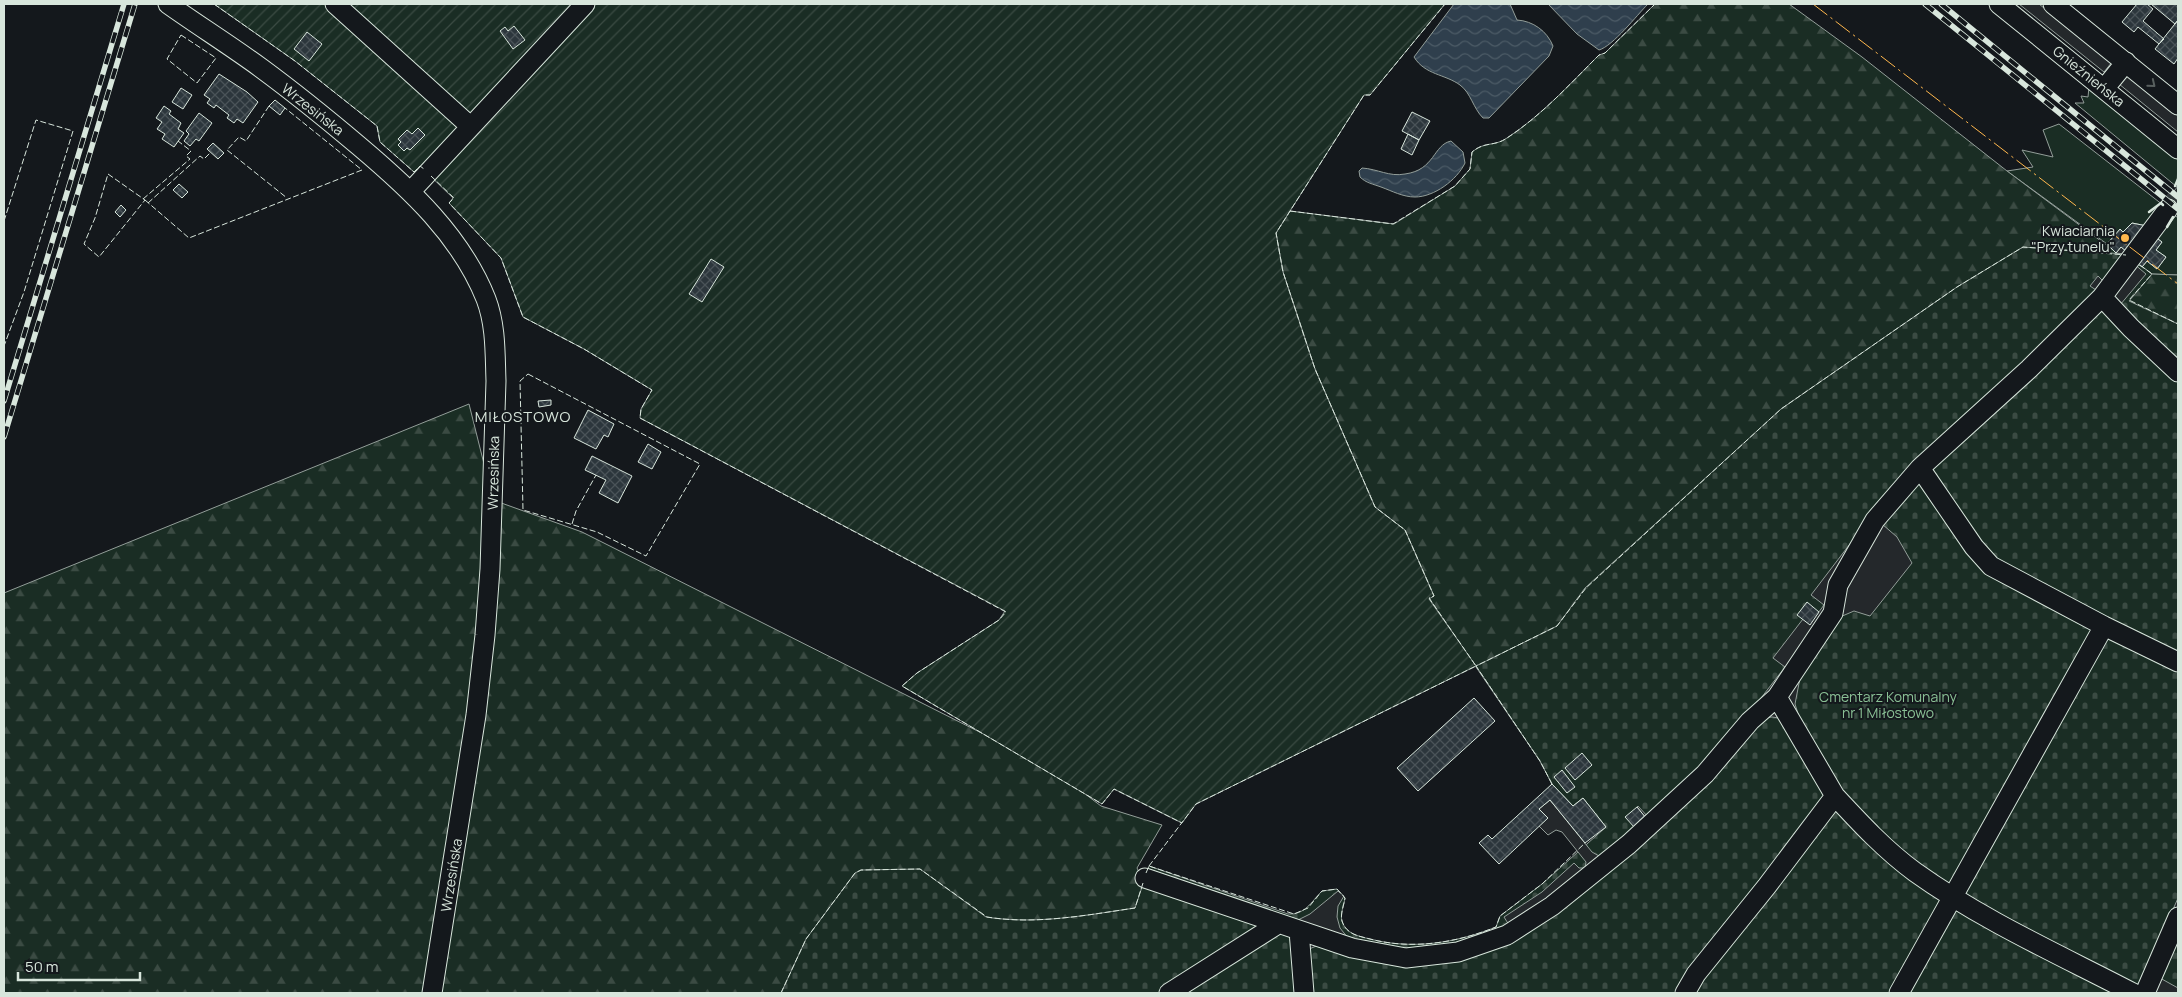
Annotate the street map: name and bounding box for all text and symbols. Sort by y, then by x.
street label: Gnieźnieńska [2049,41,2129,111]
one-way arrow [2146,78,2155,86]
street label: Wrzesińska [278,79,348,139]
place label: Kwiaciarnia "Przy tunelu" [2031,221,2115,256]
marker: Kwiaciarnia "Przy tunelu" [2119,232,2131,244]
district label: MIŁOSTOWO [475,406,571,427]
street label: Wrzesińska [483,436,503,510]
park label: Cmentarz Komunalny nr 1 Miłostowo [1819,687,1958,722]
street label: Wrzesińska [436,837,466,913]
scale bar [18,950,140,982]
text: 50 m [25,956,59,977]

